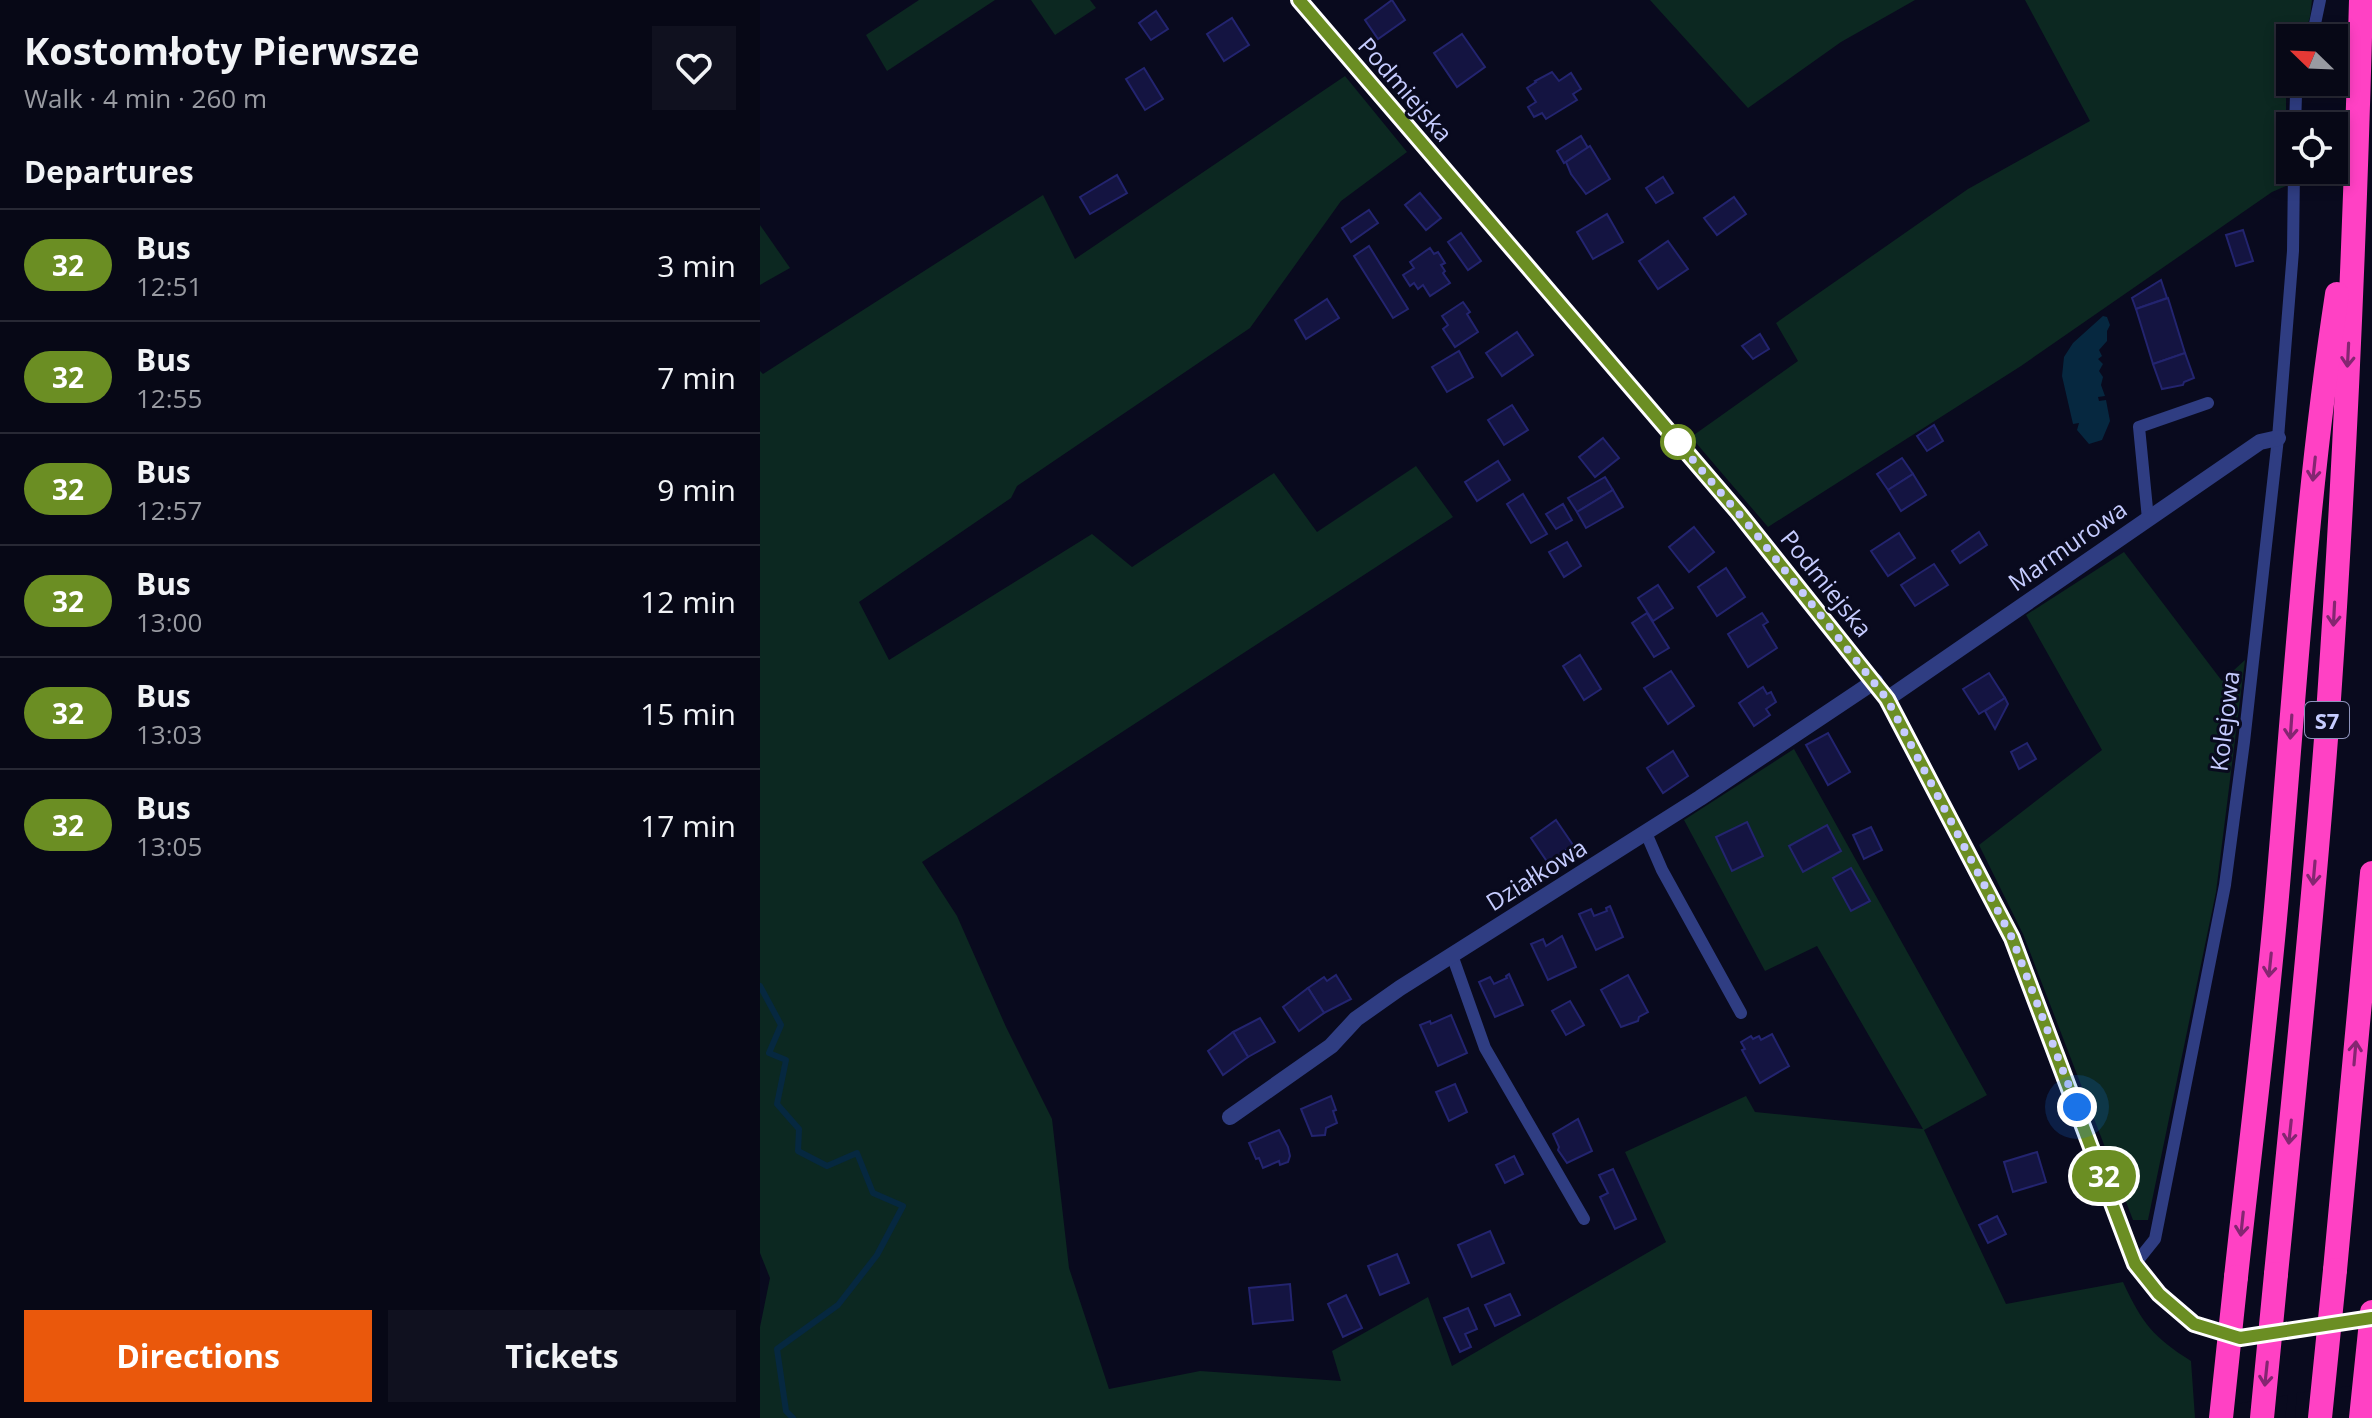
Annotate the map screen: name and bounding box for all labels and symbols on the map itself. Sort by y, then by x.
north arrow [2276,24,2348,96]
street label: Podmiejska [1351,30,1461,148]
one-way arrow [2341,341,2356,368]
unlabelled marker [1661,425,1695,459]
one-way arrow [2307,455,2322,481]
street label: Marmurowa [2001,492,2133,598]
street label: Podmiejska [1774,523,1880,643]
one-way arrow [2326,600,2341,627]
street label: Kolejowa [2201,669,2247,773]
road number: S7 [2305,702,2349,738]
one-way arrow [2283,713,2298,740]
street label: Działkowa [1479,830,1593,918]
one-way arrow [2306,859,2321,886]
one-way arrow [2262,951,2277,978]
one-way arrow [2348,1040,2363,1067]
your location [2057,1087,2097,1127]
one-way arrow [2282,1118,2297,1145]
line badge: 32 [2068,1150,2140,1202]
one-way arrow [2234,1210,2249,1237]
one-way arrow [2258,1360,2273,1387]

